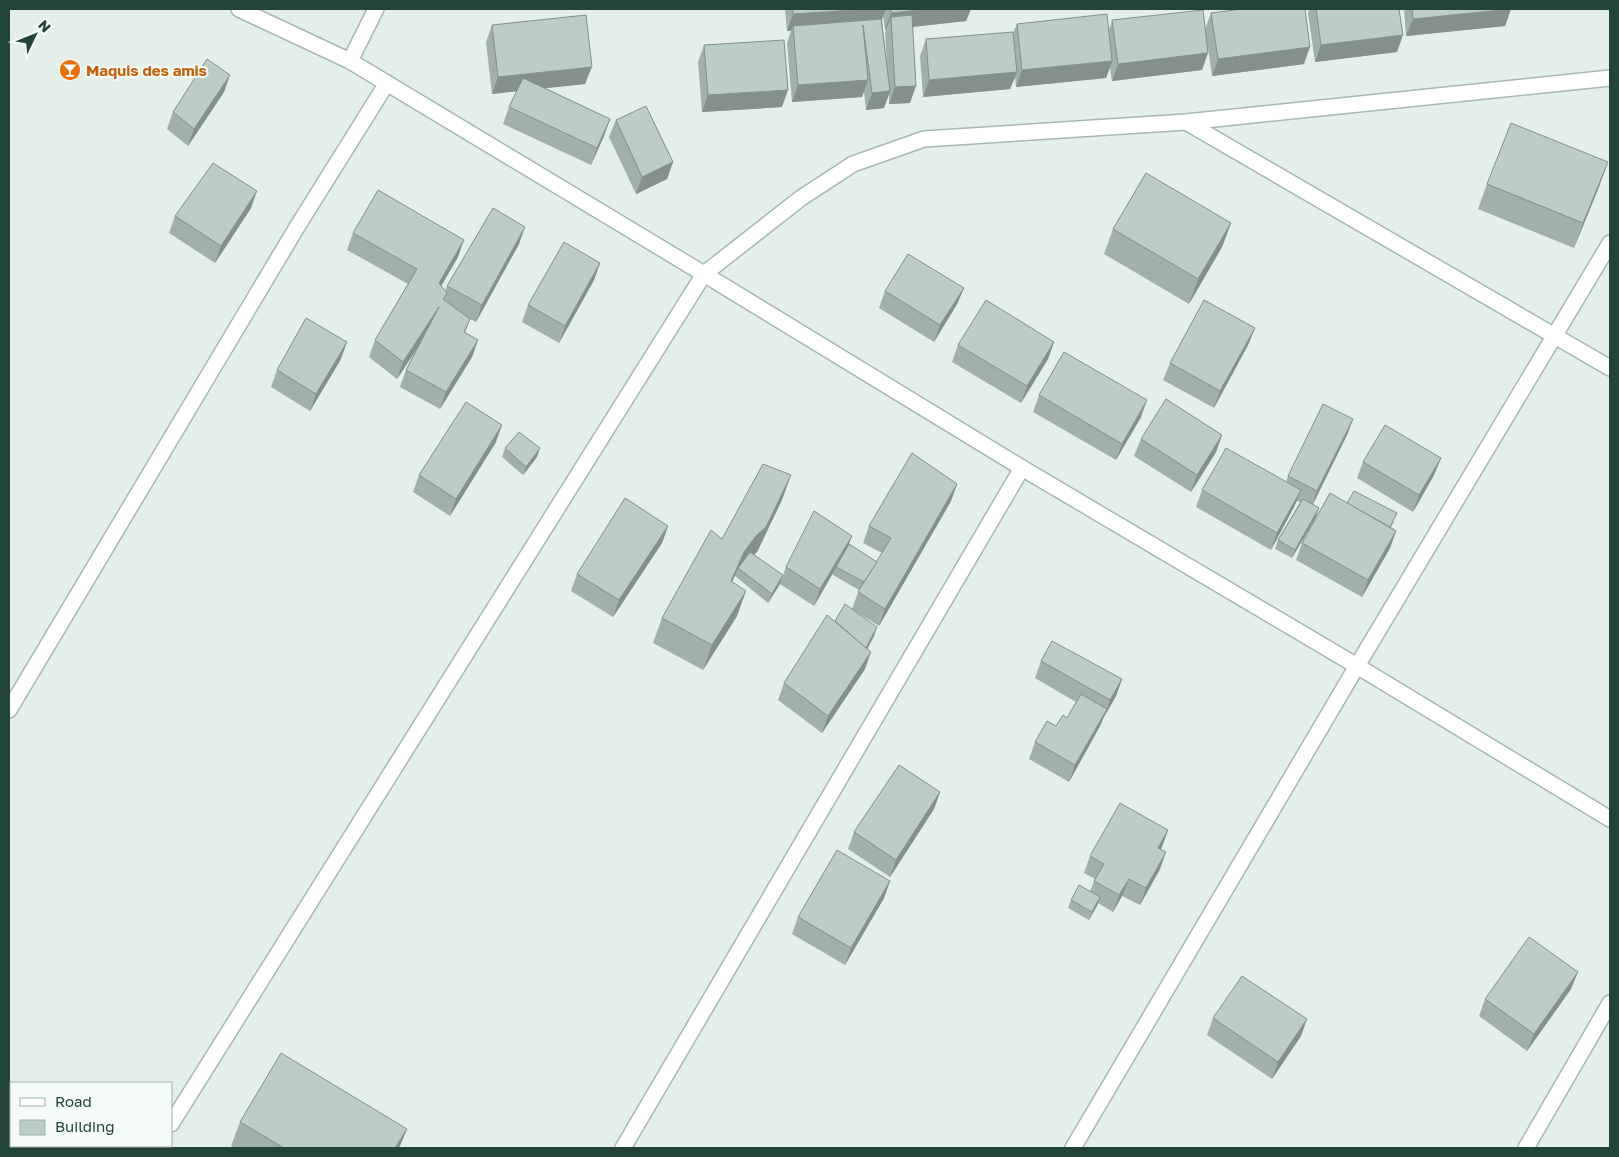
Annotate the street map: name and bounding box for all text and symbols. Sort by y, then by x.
north arrow [10,10,60,60]
text: N [35,16,55,35]
bar icon: Maquis des amis [58,58,82,82]
place label: Maquis des amis [86,61,207,79]
legend [10,1082,172,1147]
text: Road [55,1092,92,1110]
text: Building [55,1117,115,1135]

